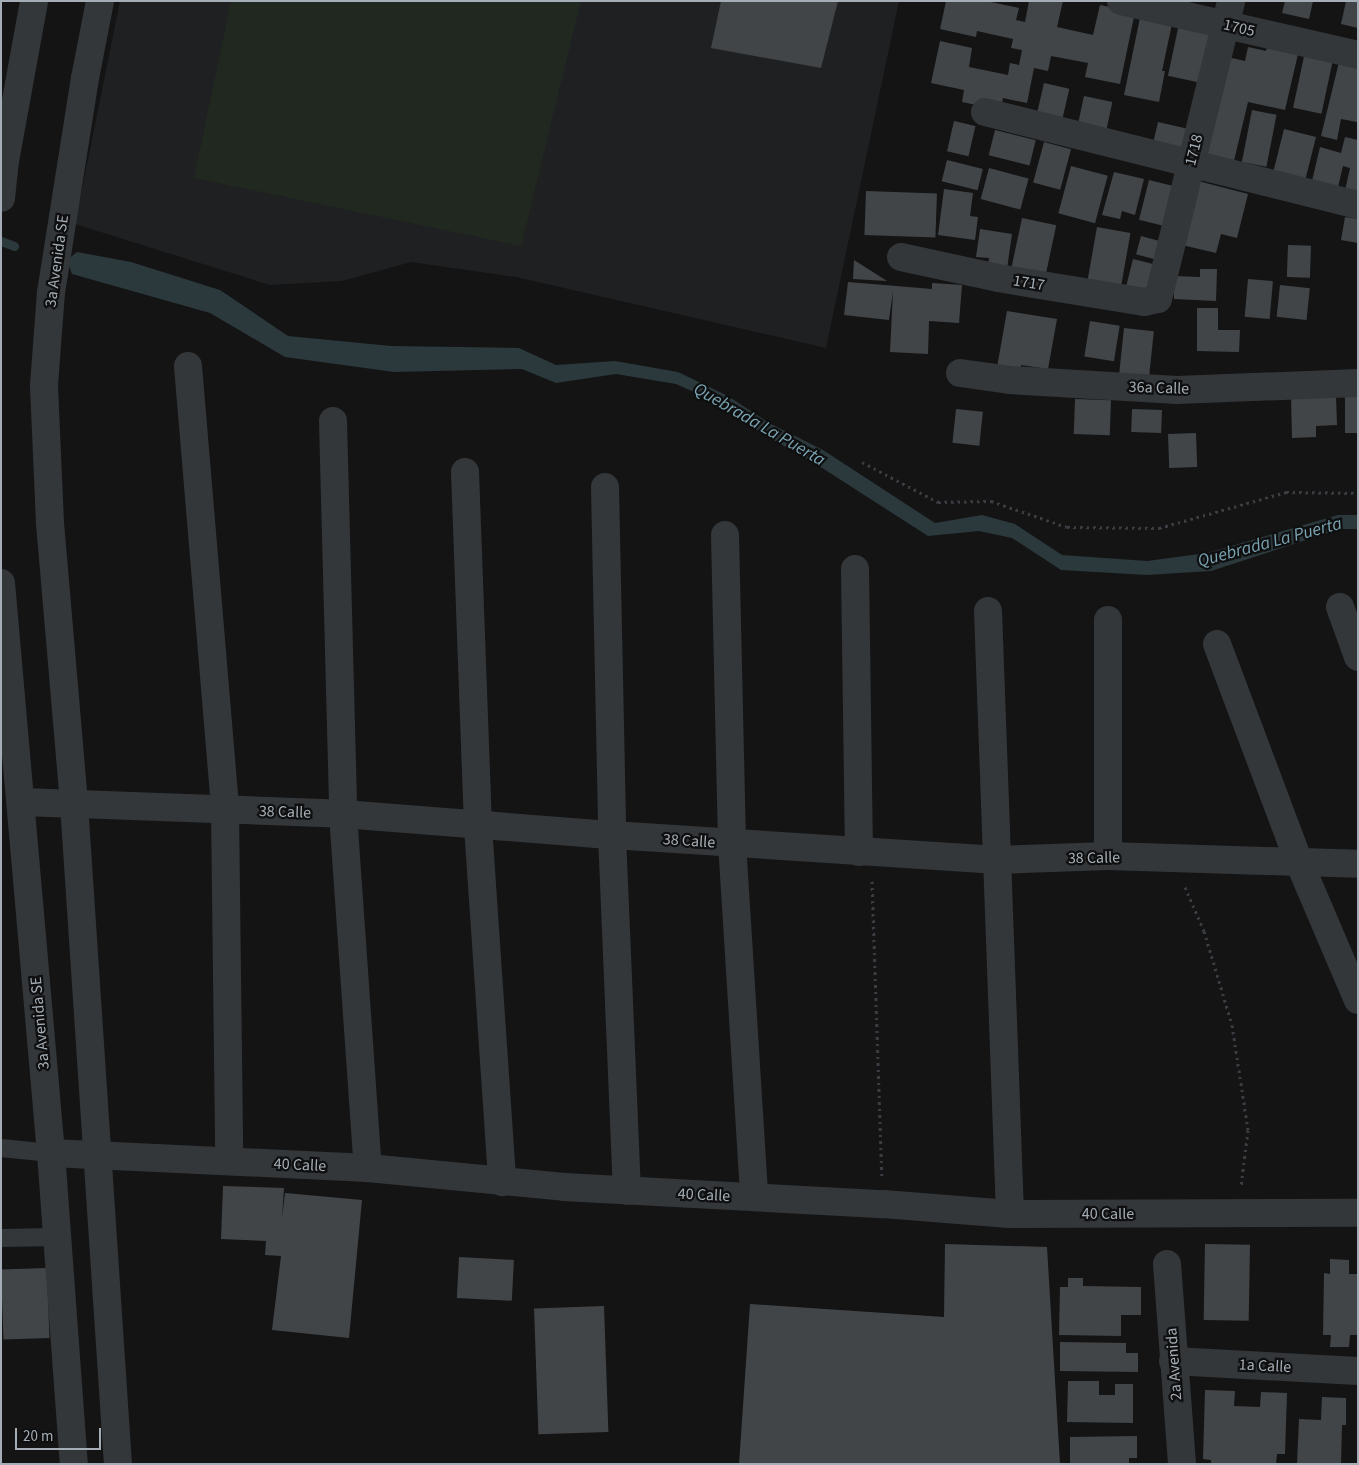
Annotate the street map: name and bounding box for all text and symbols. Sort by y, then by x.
street label: 1705 [1221,15,1257,41]
street label: 1718 [1181,132,1207,168]
street label: 3a Avenida SE [41,214,73,308]
street label: 1717 [1012,271,1046,295]
street label: 36a Calle [1128,377,1190,399]
water label: Quebrada La Puerta [689,379,829,471]
water label: Quebrada La Puerta [1196,513,1344,573]
street label: 38 Calle [258,801,312,823]
street label: 38 Calle [662,830,716,852]
street label: 38 Calle [1068,848,1120,868]
street label: 3a Avenida SE [26,976,54,1070]
street label: 40 Calle [273,1154,327,1176]
street label: 40 Calle [677,1184,731,1206]
street label: 40 Calle [1082,1204,1134,1224]
street label: 2a Avenida [1162,1327,1186,1401]
street label: 1a Calle [1238,1355,1292,1377]
scale bar [18,1418,104,1450]
text: 20 m [23,1426,53,1447]

